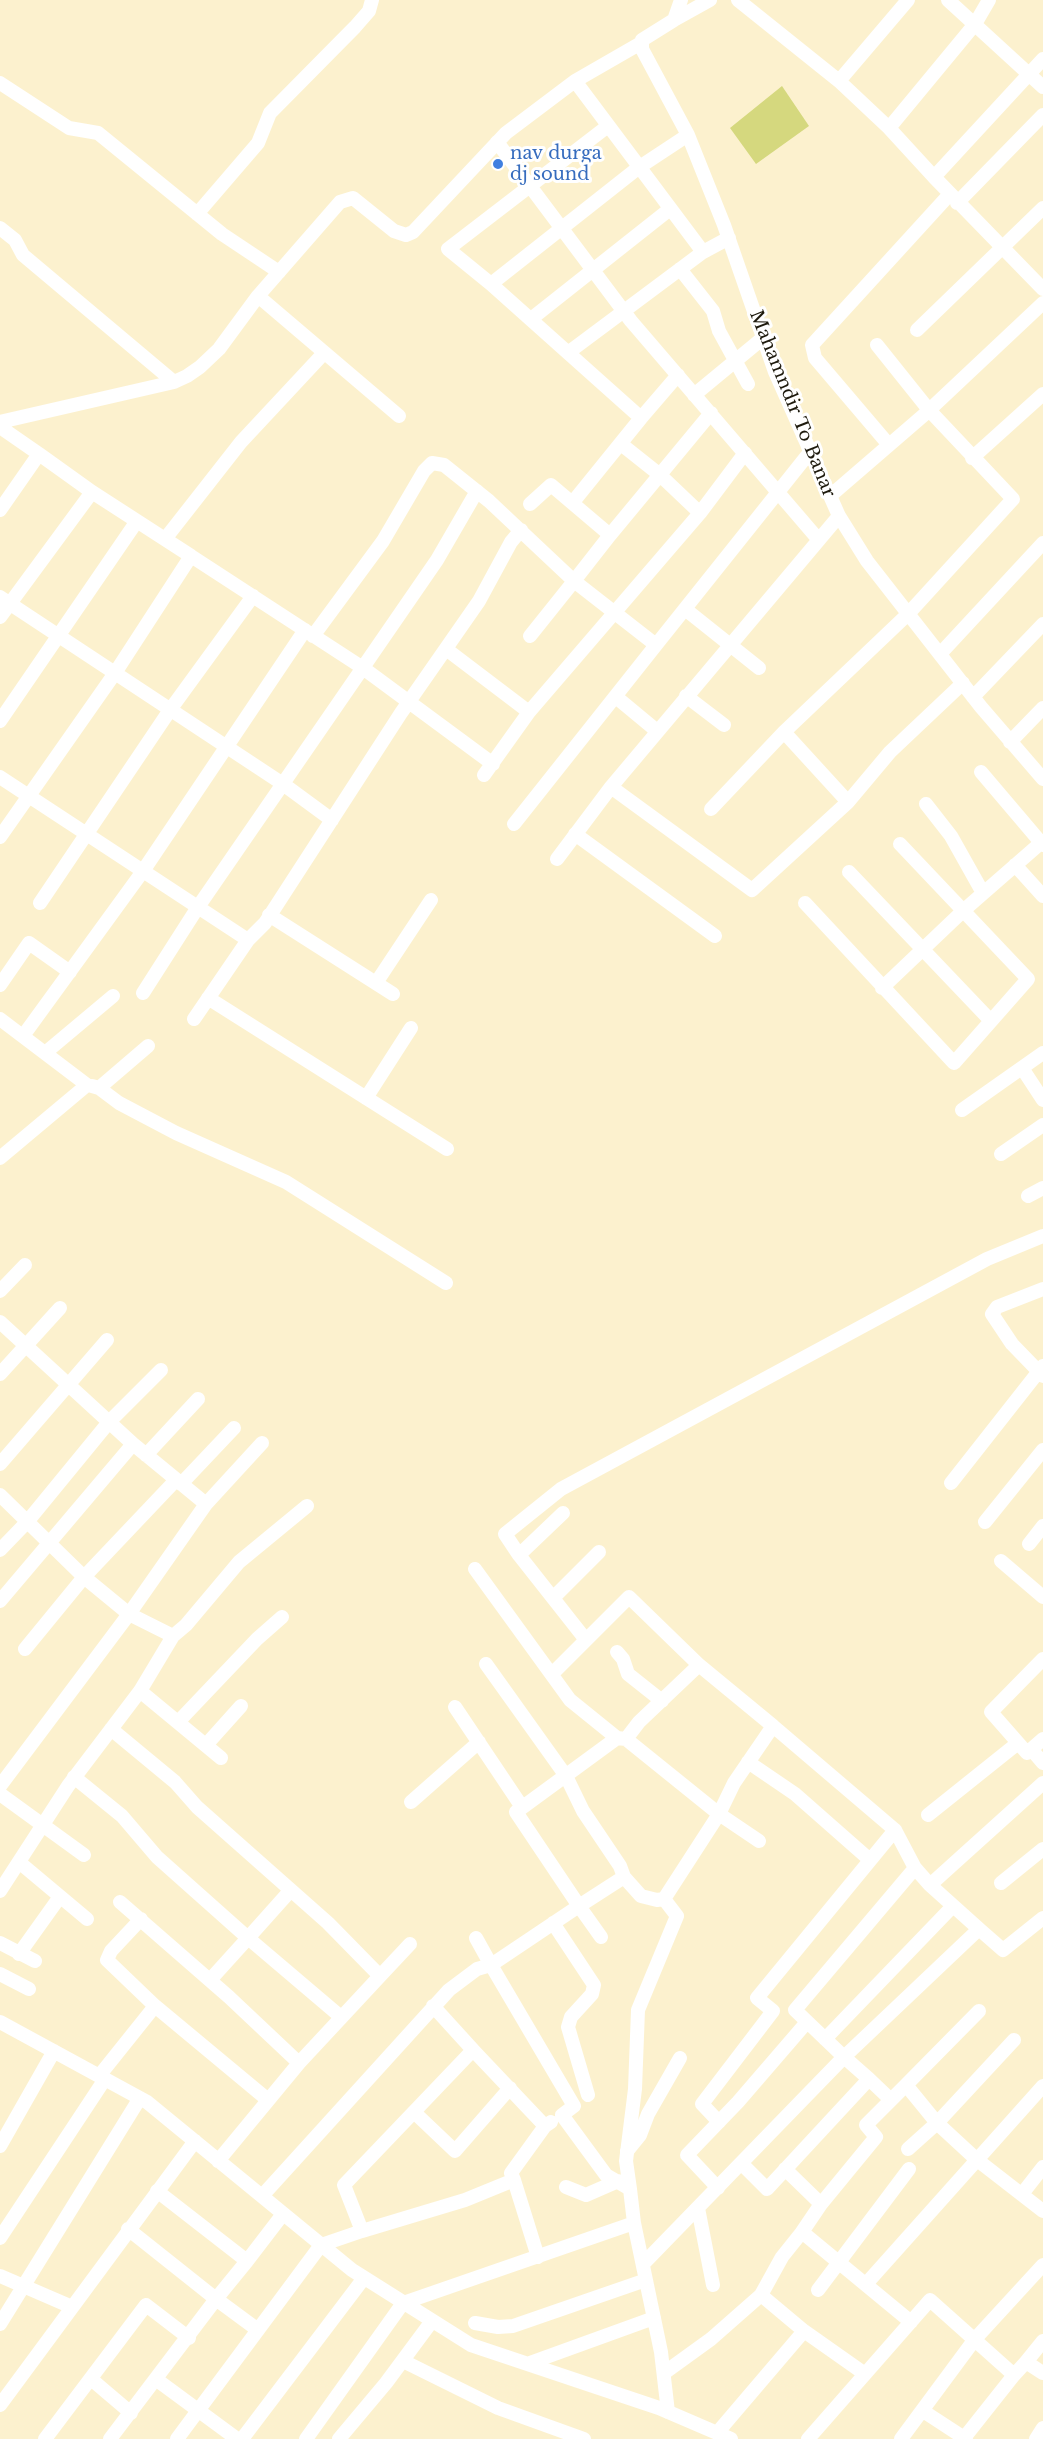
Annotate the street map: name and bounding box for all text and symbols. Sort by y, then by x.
place label: nav durga dj sound [510,143,602,186]
marker: nav durga dj sound [491,157,505,171]
street label: Mahamndir To Banar [745,307,839,501]

